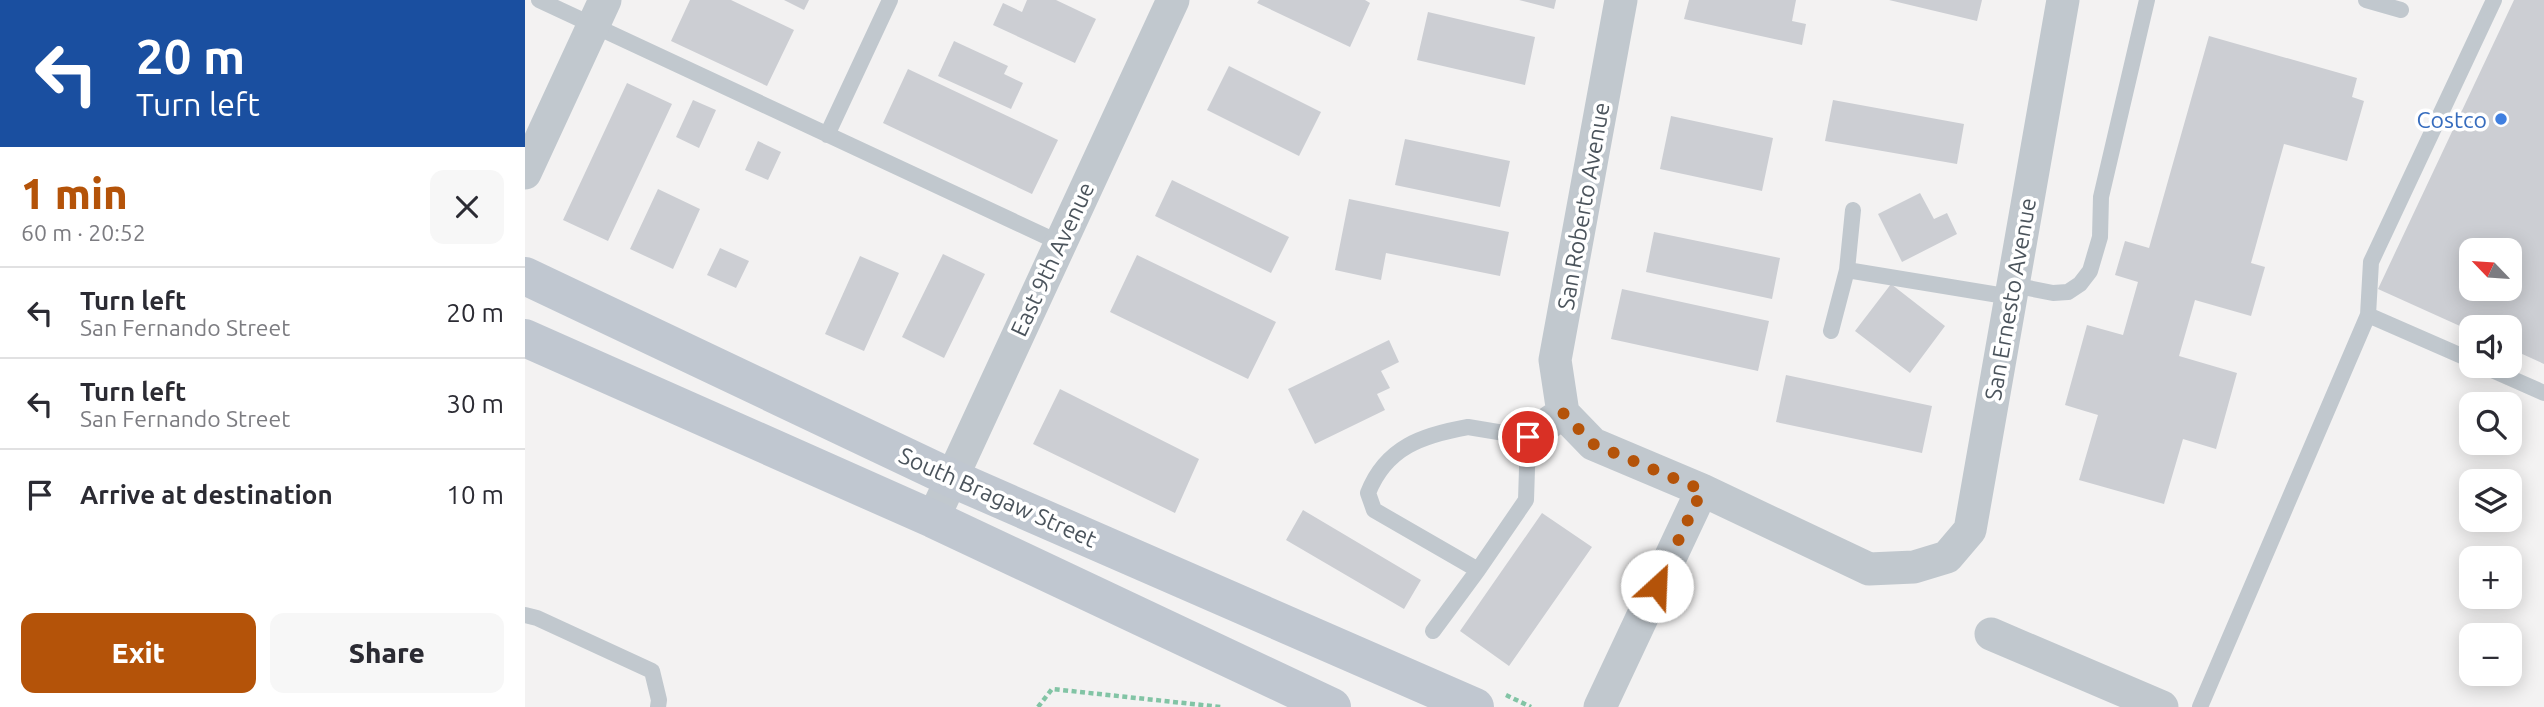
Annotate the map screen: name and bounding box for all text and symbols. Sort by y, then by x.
icon: left [21,28,112,119]
text: 20 m [136,28,245,83]
text: Turn left [136,86,260,122]
street label: San Roberto Avenue [1552,100,1614,312]
place label: Costco [2416,107,2487,132]
marker: Costco [2493,111,2509,127]
text: 1 min [21,170,128,217]
button: close [430,170,504,244]
street label: East 9th Avenue [1005,178,1099,340]
street label: San Ernesto Avenue [1980,196,2040,402]
text: 60 m · 20:52 [21,220,146,245]
north arrow [2459,238,2522,301]
map controls [2459,238,2522,686]
text: Turn left [80,286,186,315]
icon: left [21,294,59,332]
text: 20 m [446,298,504,327]
text: San Fernando Street [80,315,290,340]
button: sound [2459,315,2522,378]
text: Turn left [80,377,186,406]
icon: left [21,385,59,423]
text: 30 m [446,389,504,418]
button: search [2459,392,2522,455]
text: San Fernando Street [80,406,290,431]
pin [1498,407,1558,467]
icon: arrive [1509,418,1547,456]
street label: South Bragaw Street [895,442,1101,552]
button: layers [2459,469,2522,532]
icon: arrive [21,476,59,514]
text: Arrive at destination [80,480,333,509]
text: 10 m [446,480,504,509]
button: + [2459,546,2522,609]
position arrow [1620,549,1694,623]
button: Exit [21,613,256,693]
button: Share [270,613,504,693]
button: − [2459,623,2522,686]

